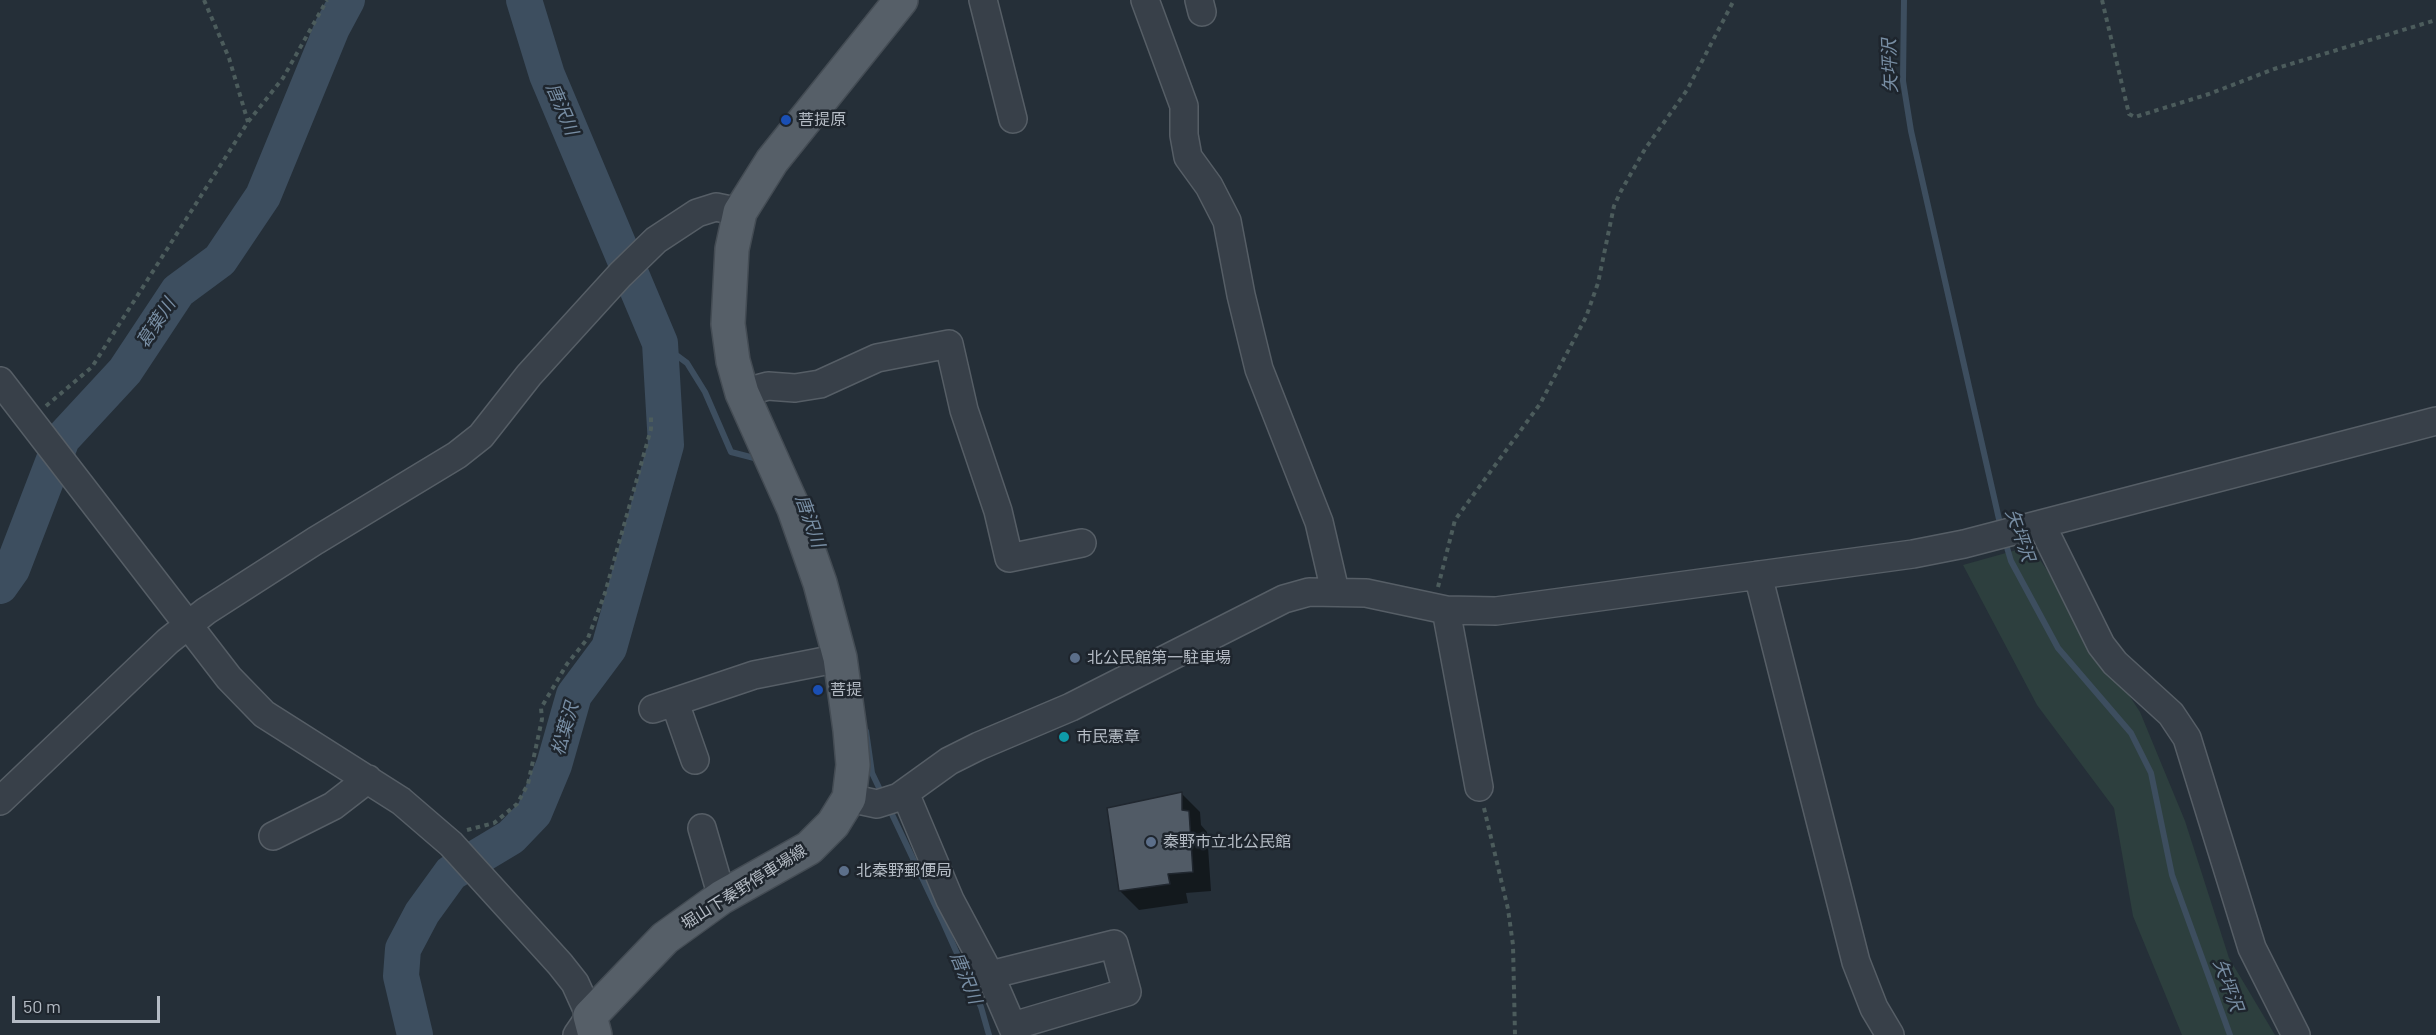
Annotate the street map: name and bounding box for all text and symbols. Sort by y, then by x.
water label: 矢坪沢 [1878,39,1902,93]
water label: 唐沢川 [542,80,582,138]
place label: 菩提原 [798,110,846,130]
marker: 菩提原 [779,113,793,127]
water label: 葛葉川 [132,294,180,352]
water label: 唐沢川 [791,492,829,550]
water label: 矢坪沢 [2001,506,2039,564]
place label: 北公民館第一駐車場 [1087,648,1231,668]
marker: 北公民館第一駐車場 [1068,651,1082,665]
place label: 菩提 [830,680,862,700]
marker: 菩提 [811,683,825,697]
water label: 松葉沢 [547,700,583,758]
place label: 市民憲章 [1076,727,1140,747]
marker: 市民憲章 [1057,730,1071,744]
place label: 秦野市立北公民館 [1163,832,1291,852]
marker: 秦野市立北公民館 [1144,835,1158,849]
street label: 堀山下秦野停車場線 [678,841,810,933]
place label: 北秦野郵便局 [856,861,952,881]
marker: 北秦野郵便局 [837,864,851,878]
water label: 唐沢川 [946,949,986,1007]
water label: 矢坪沢 [2209,956,2247,1014]
scale bar [15,984,164,1022]
text: 50 m [23,995,61,1017]

